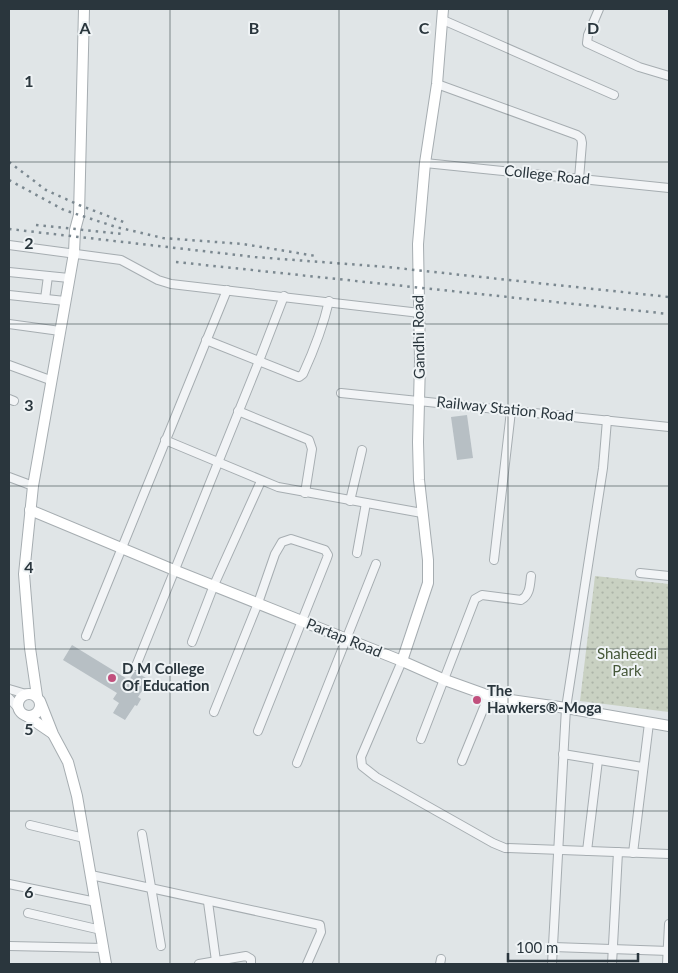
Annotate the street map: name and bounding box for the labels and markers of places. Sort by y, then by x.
place label: D M College Of Education [122,659,210,694]
marker: D M College Of Education [106,672,118,684]
place label: The Hawkers®-Moga [487,681,602,716]
marker: The Hawkers®-Moga [471,694,483,706]

